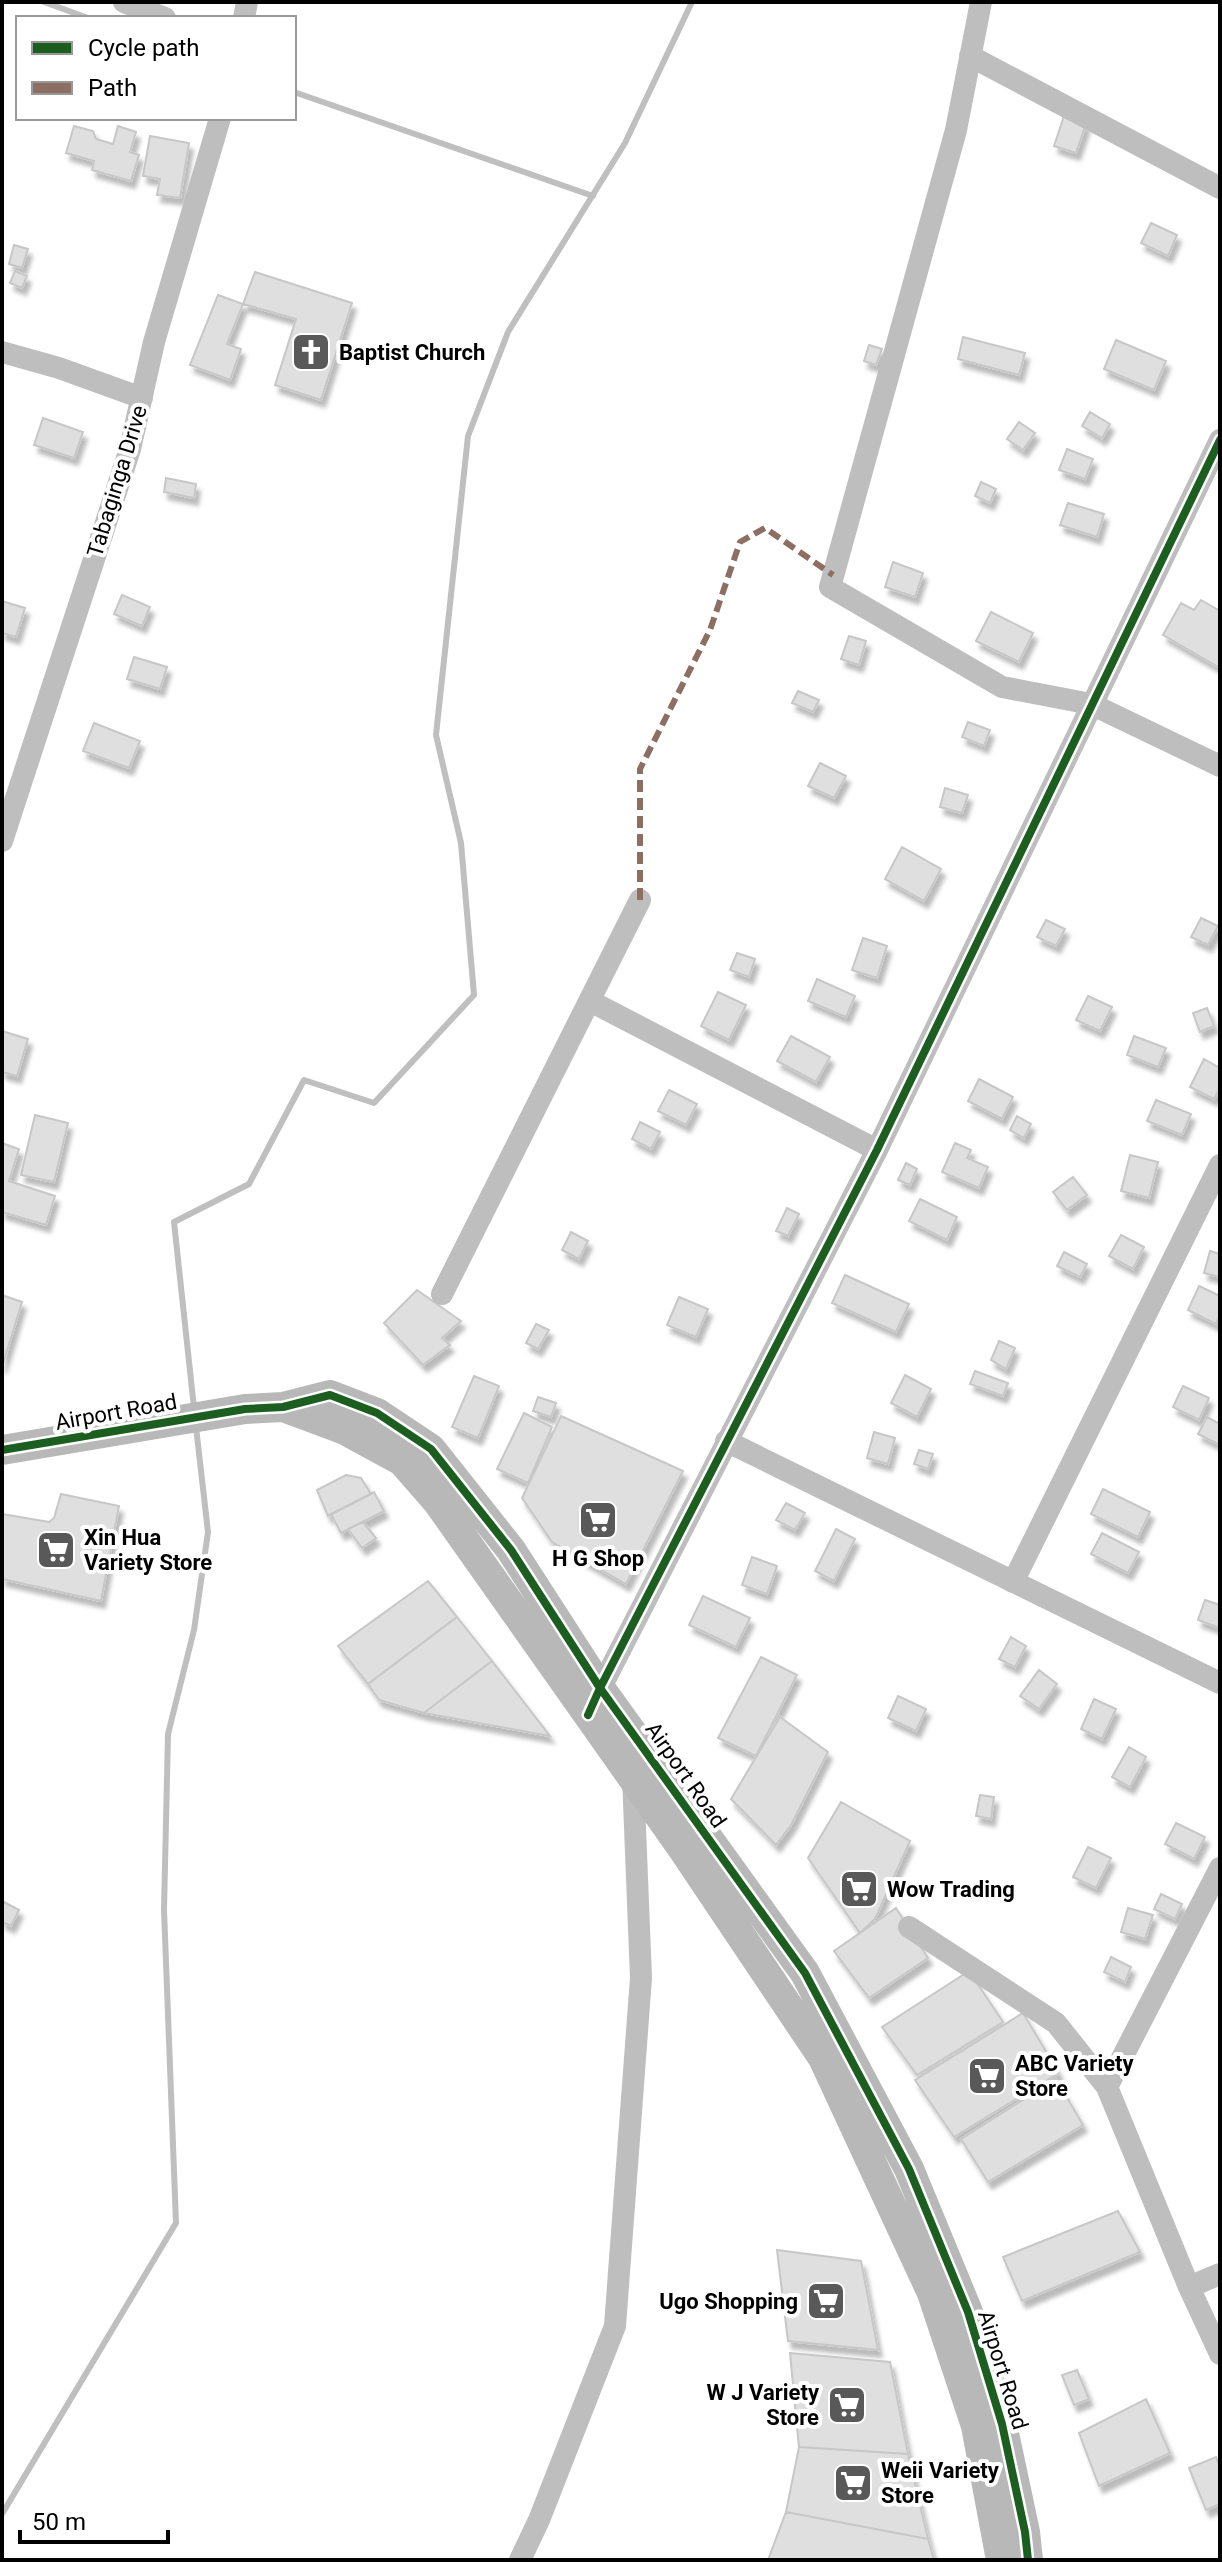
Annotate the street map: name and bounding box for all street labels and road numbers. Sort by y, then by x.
street label: Tabaginga Drive [82,402,152,560]
street label: Airport Road [53,1389,179,1435]
street label: Airport Road [640,1717,732,1833]
street label: Airport Road [973,2307,1033,2433]

